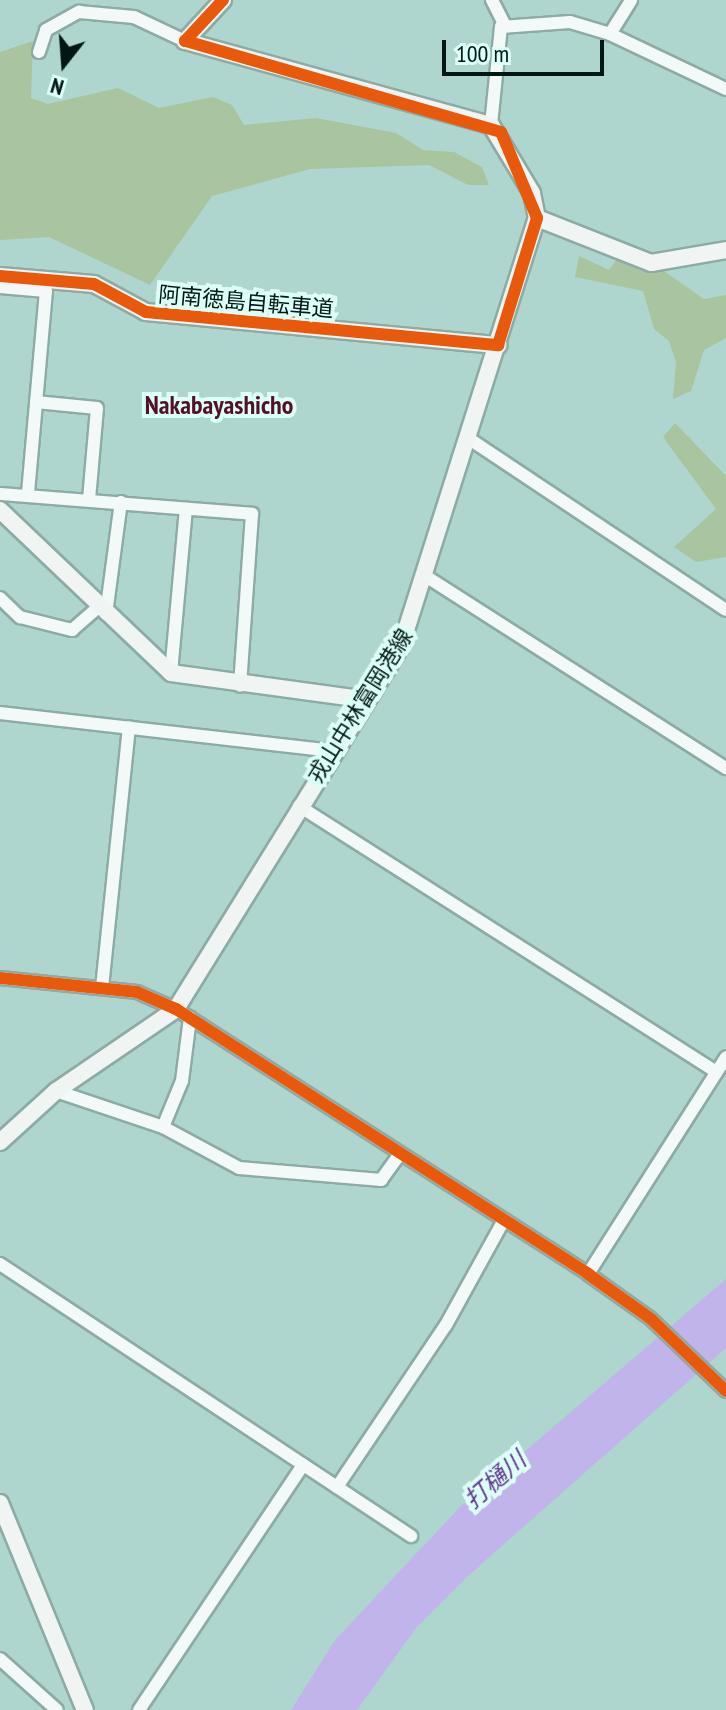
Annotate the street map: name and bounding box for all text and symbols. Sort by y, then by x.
north arrow [24,24,104,104]
scale bar [446,24,608,74]
text: 100 m [456,38,509,69]
text: N [47,72,67,102]
street label: 阿南徳島自転車道 [157,281,335,323]
district label: Nakabayashicho [145,389,293,421]
street label: 戎山中林富岡港線 [302,624,418,788]
water label: 打樋川 [458,1446,532,1514]

